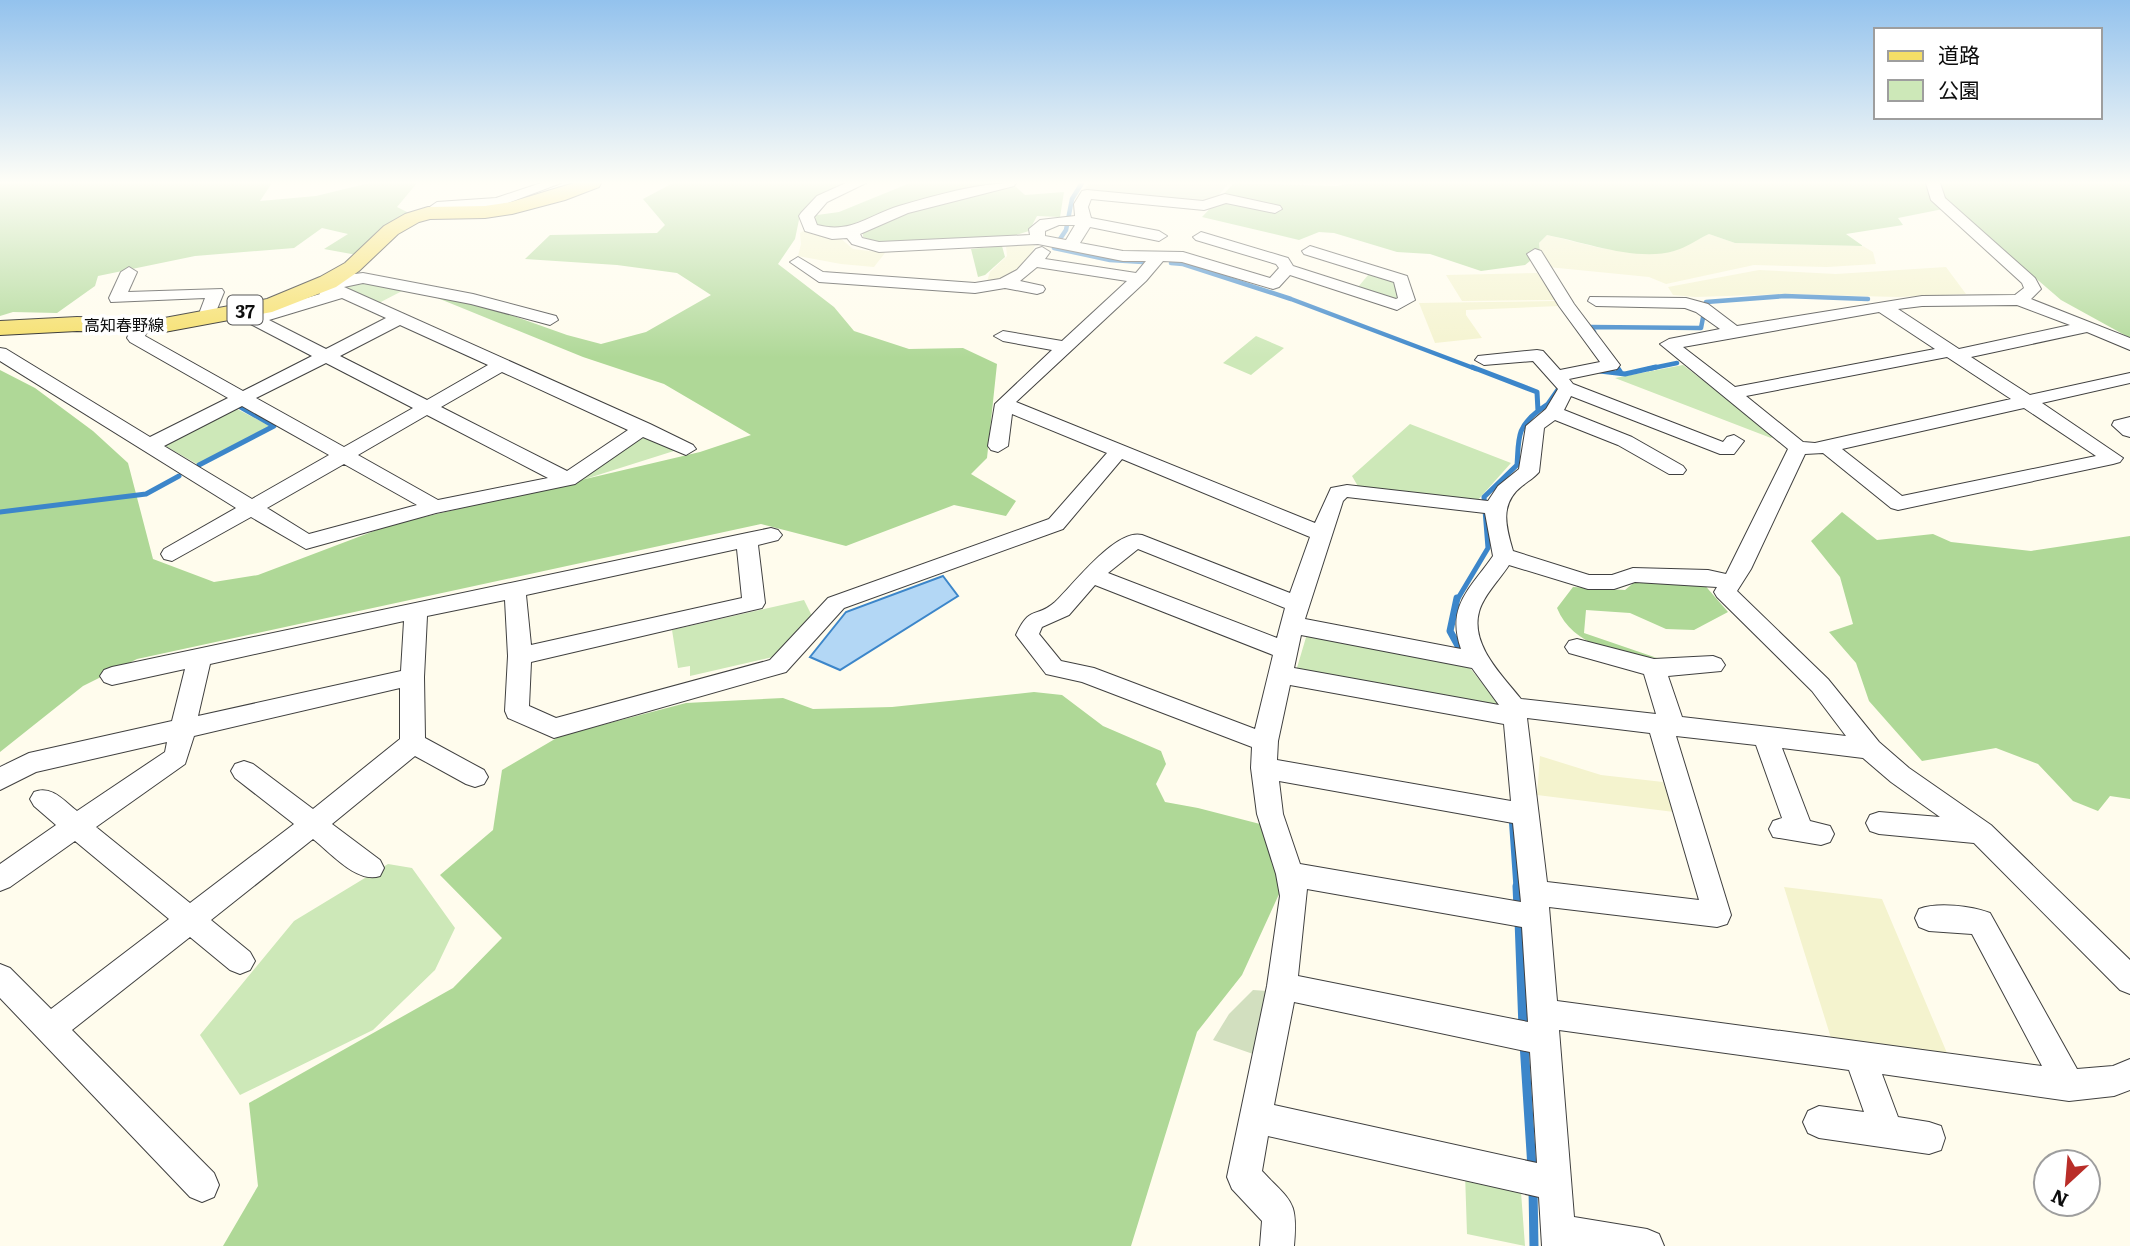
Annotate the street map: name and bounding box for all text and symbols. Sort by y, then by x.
legend [1874,28,2102,119]
text: 道路 [1938,38,1980,69]
text: 公園 [1938,73,1980,104]
road number: 37 [228,296,262,324]
street label: 高知春野線 [84,312,164,336]
north arrow [2032,1148,2102,1218]
text: N [2046,1183,2072,1215]

